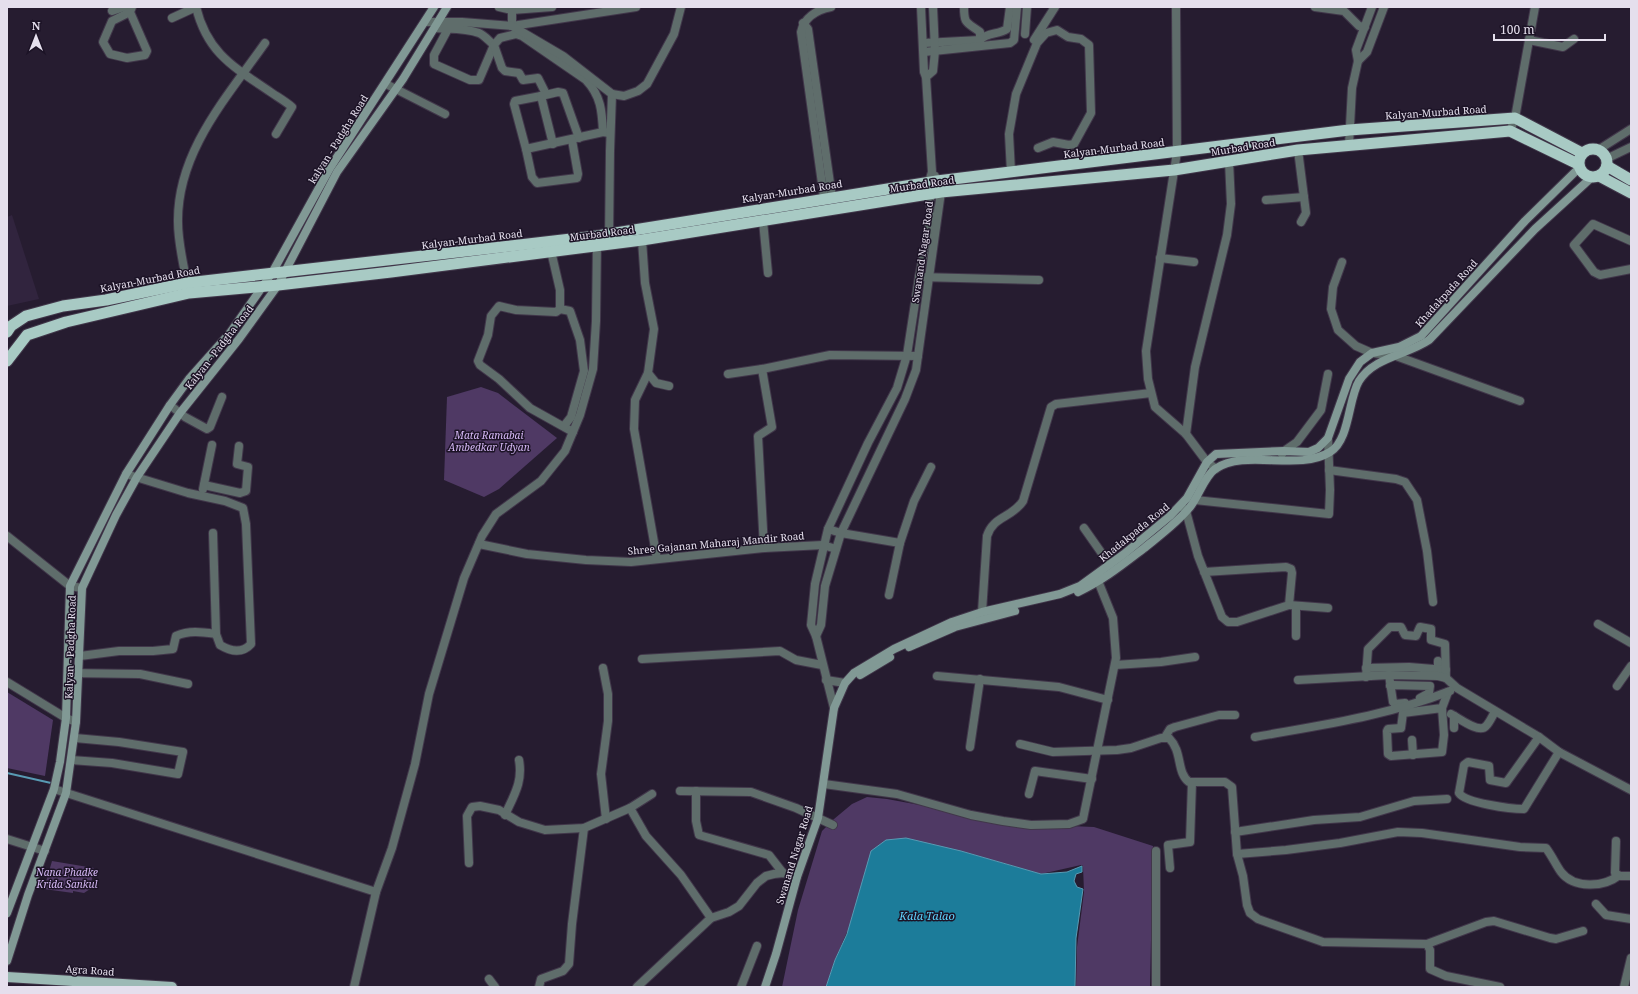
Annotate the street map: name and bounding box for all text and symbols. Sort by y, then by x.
north arrow [16,16,56,56]
scale bar [1494,16,1605,42]
text: N [32,18,41,33]
text: 100 m [1500,21,1535,38]
street label: kalyan - Padgha Road [305,92,371,186]
street label: Kalyan-Murbad Road [1385,101,1487,123]
street label: Kalyan-Murbad Road [1063,135,1165,161]
street label: Murbad Road [1210,135,1276,159]
street label: Murbad Road [889,173,955,195]
street label: Kalyan-Murbad Road [741,176,843,206]
street label: Swanand Nagar Road [908,200,936,304]
street label: Murbad Road [569,222,635,244]
street label: Kalyan-Murbad Road [421,226,523,252]
street label: Khadakpada Road [1412,256,1480,330]
street label: Kalyan-Murbad Road [99,262,201,296]
street label: Kalyan - Padgha Road [182,302,256,392]
park label: Mata Ramabai Ambedkar Udyan [447,428,530,454]
street label: Khadakpada Road [1096,499,1172,565]
street label: Shree Gajanan Maharaj Mandir Road [627,528,805,558]
street label: Kalyan - Padgha Road [61,595,79,699]
street label: Swanand Nagar Road [772,804,816,906]
park label: Nana Phadke Krida Sankul [35,865,98,891]
water label: Kala Talao [898,908,955,923]
street label: Agra Road [65,961,115,979]

